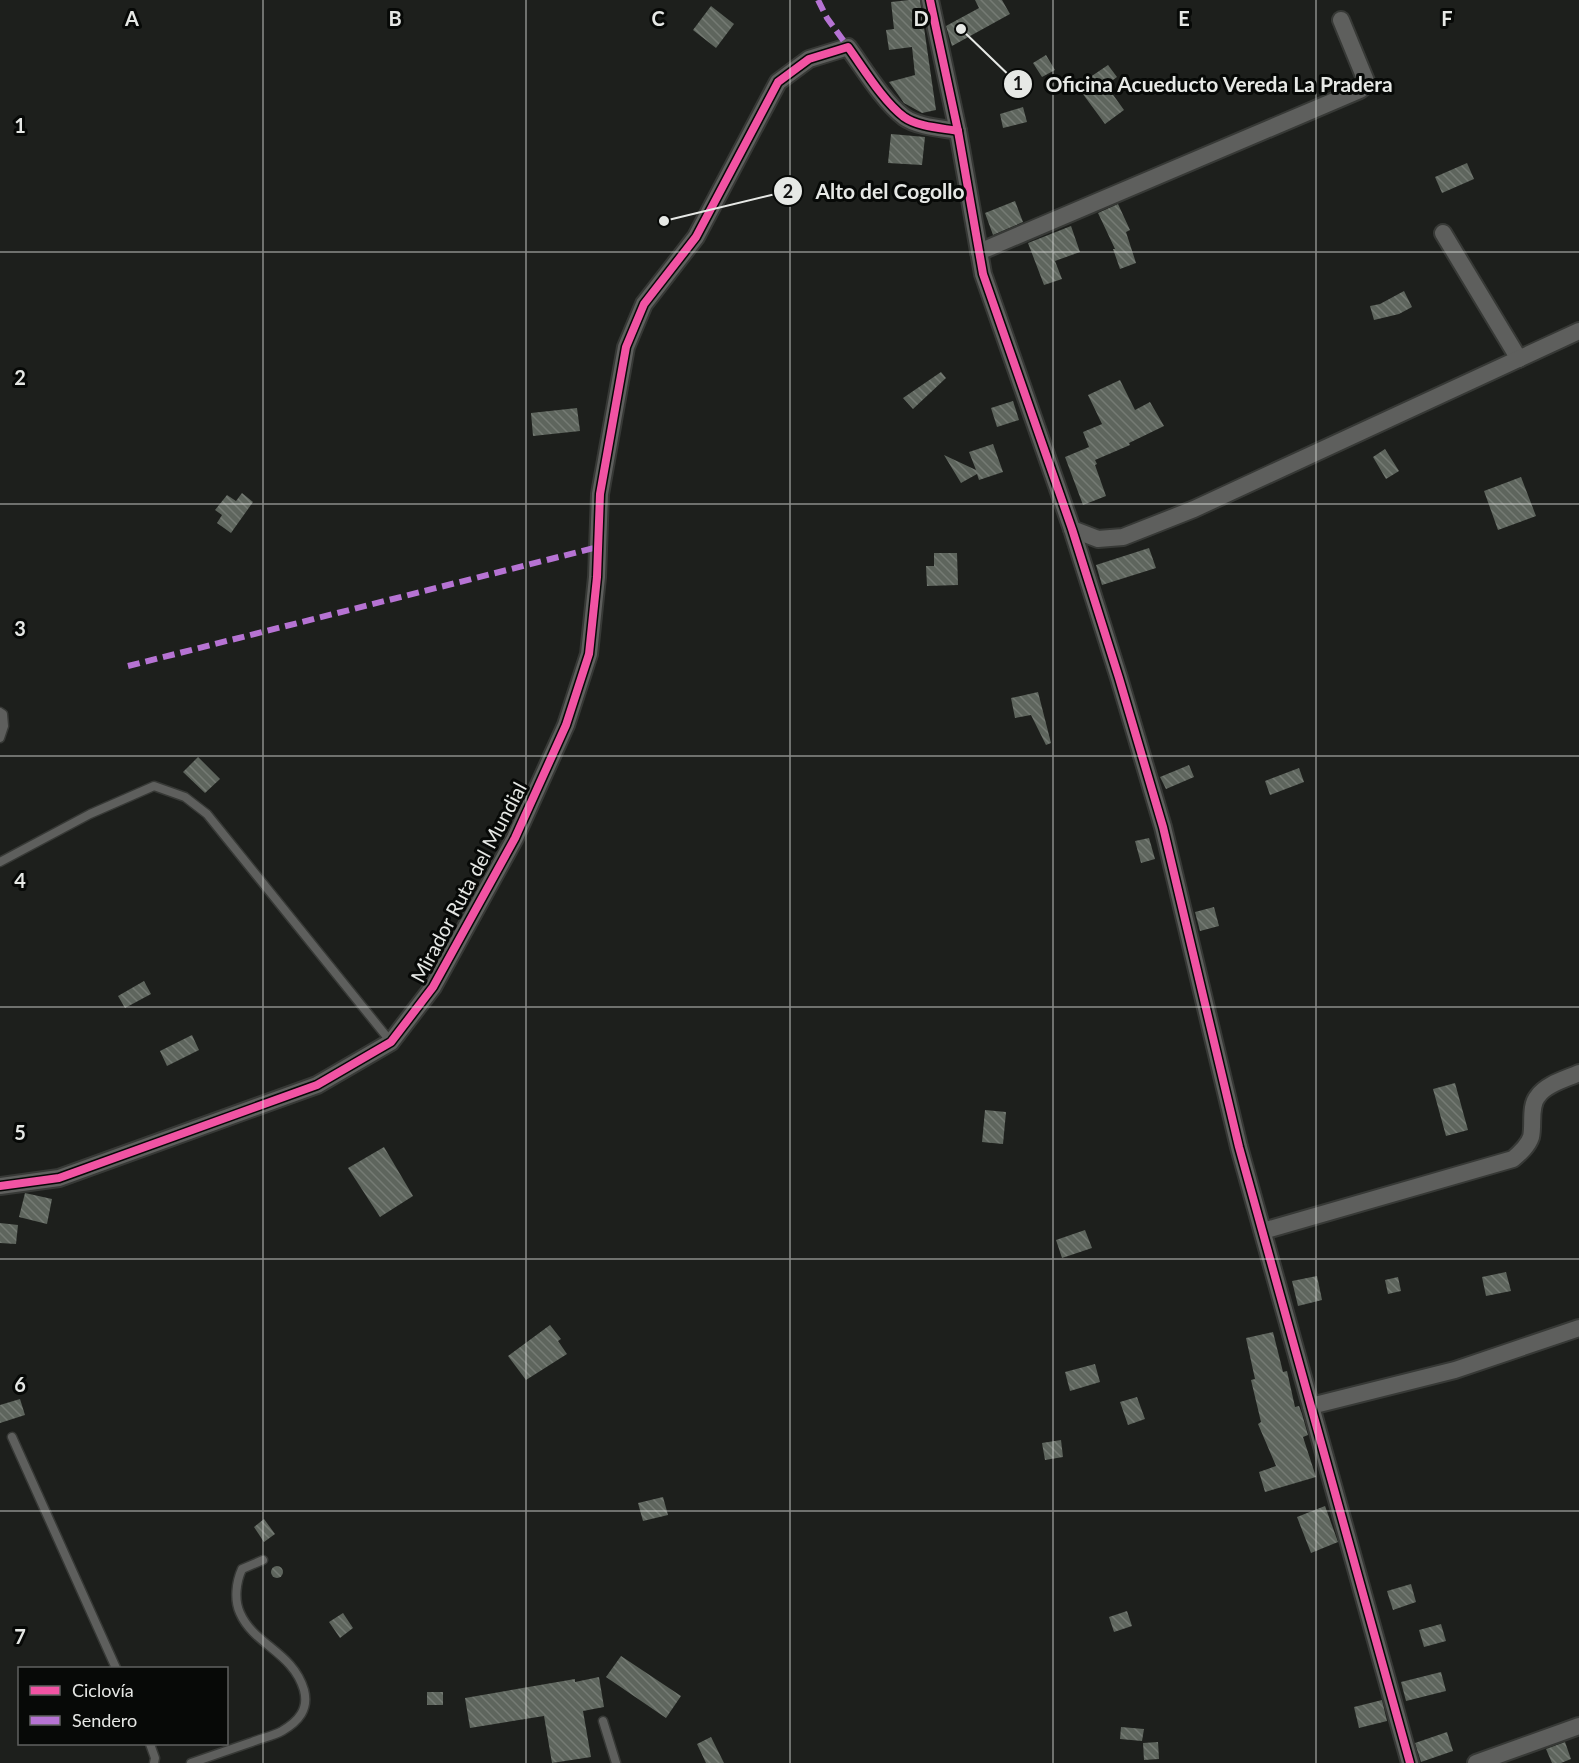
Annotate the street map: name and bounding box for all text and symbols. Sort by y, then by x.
text: A [124,6,139,30]
text: B [388,6,402,30]
text: C [651,6,665,30]
text: D [913,6,929,30]
text: E [1178,6,1190,30]
text: F [1441,6,1453,30]
callout: Oficina Acueducto Vereda La Pradera [1003,65,1405,104]
text: Oficina Acueducto Vereda La Pradera [1045,71,1393,96]
text: 1 [1013,72,1023,94]
text: 1 [14,113,26,137]
callout: Alto del Cogollo [773,172,976,211]
text: Alto del Cogollo [814,178,965,203]
text: 2 [783,180,793,202]
text: 2 [14,365,26,389]
text: 3 [14,616,26,640]
street label: Mirador Ruta del Mundial [405,778,531,986]
text: 4 [14,868,26,892]
text: 5 [14,1120,26,1144]
text: 6 [14,1372,26,1396]
text: 7 [14,1624,26,1648]
legend [18,1667,228,1745]
text: Ciclovía [72,1679,134,1701]
text: Sendero [72,1709,137,1731]

